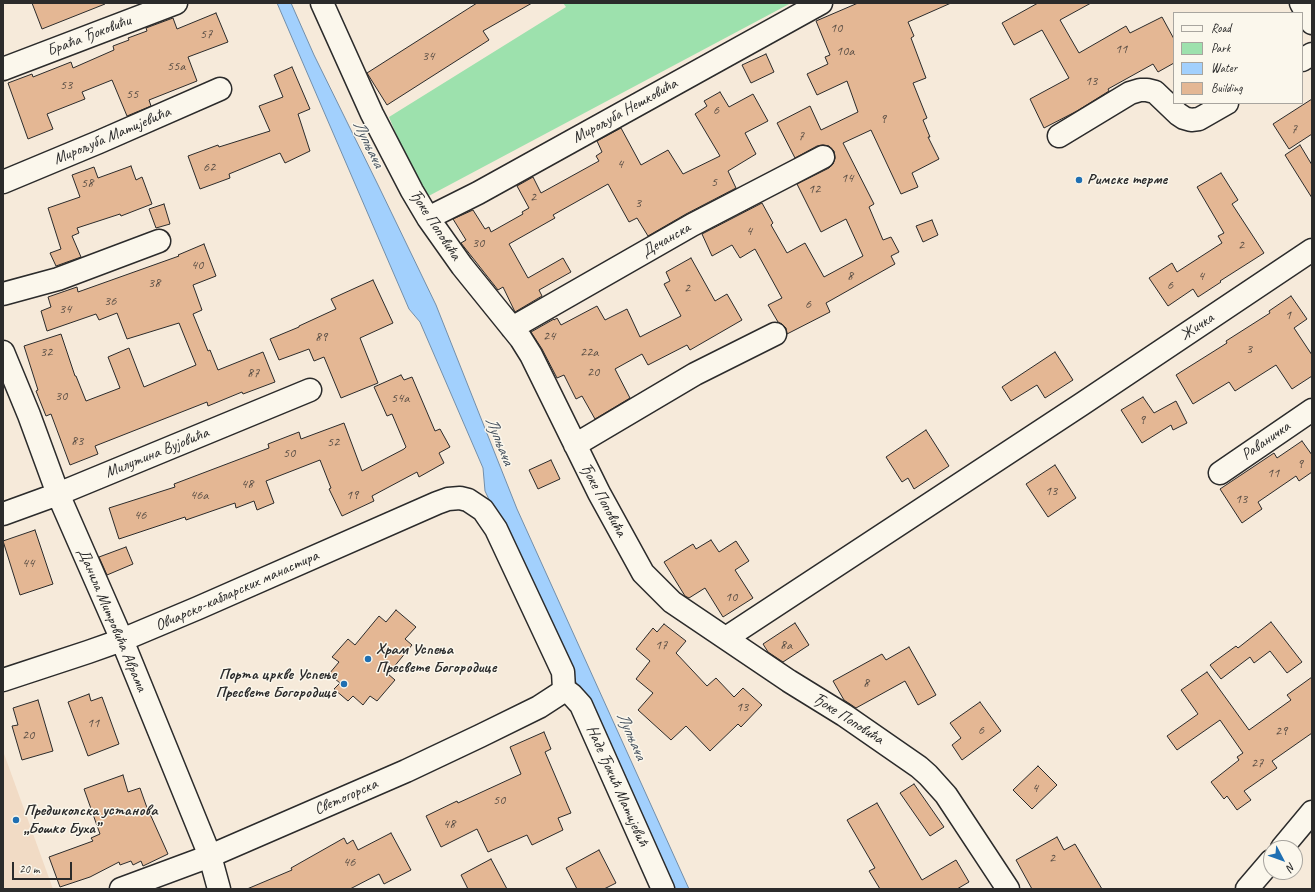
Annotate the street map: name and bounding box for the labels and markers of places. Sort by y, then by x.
place label: Римске терме [1087,170,1167,190]
marker: Римске терме [1074,175,1084,185]
place label: Храм Успења Пресвете Богородице [376,640,496,678]
marker: Храм Успења Пресвете Богородице [363,654,373,664]
place label: Порта цркве Успење Пресвете Богородице [216,665,336,703]
marker: Порта цркве Успење Пресвете Богородице [339,679,349,689]
place label: Предшколска установа „Бошко Буха” [24,801,157,839]
marker: Предшколска установа „Бошко Буха” [11,815,21,825]

